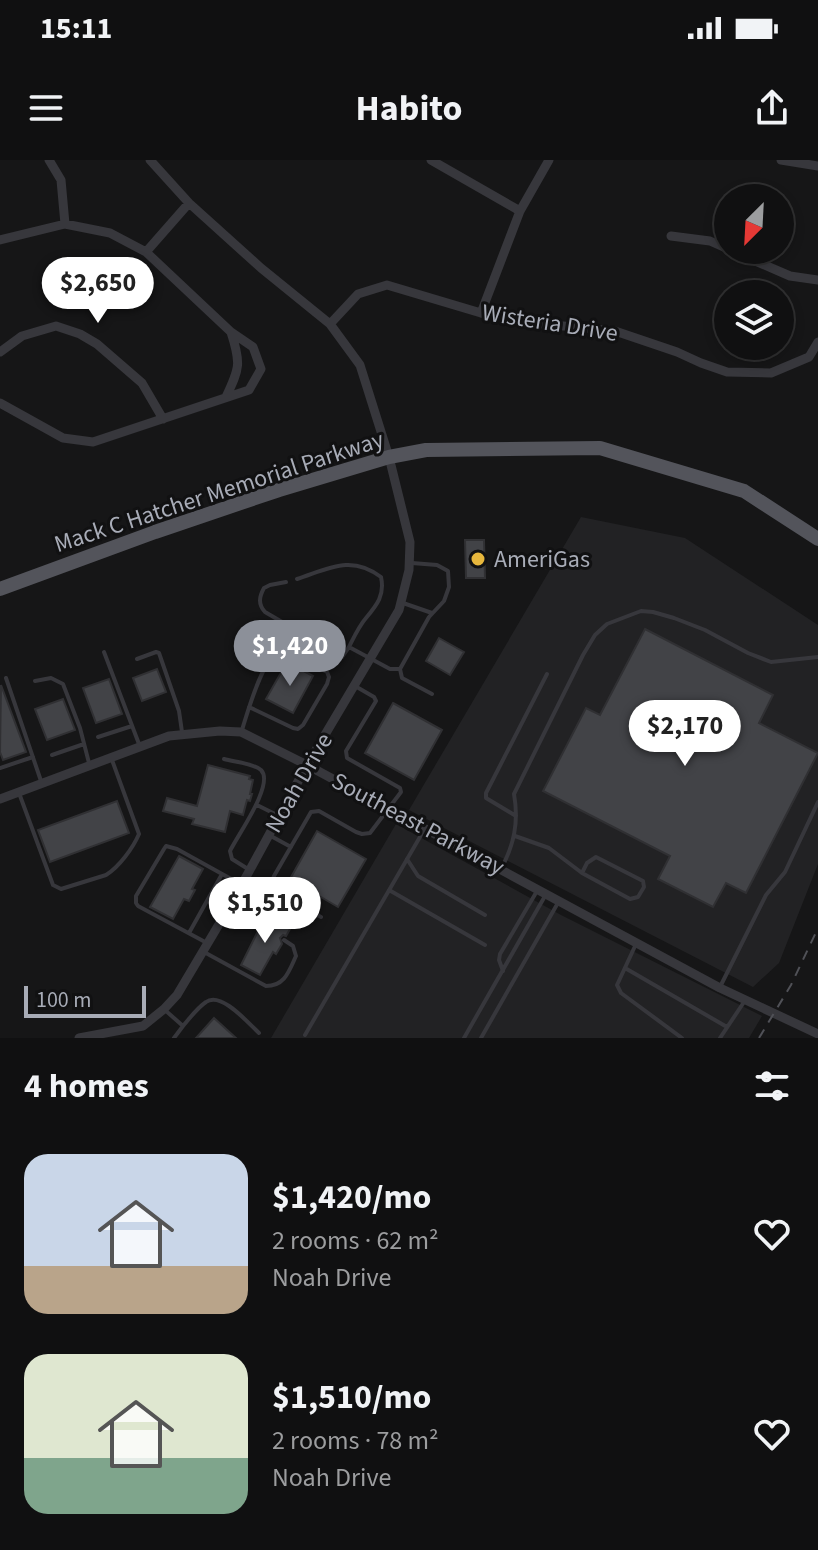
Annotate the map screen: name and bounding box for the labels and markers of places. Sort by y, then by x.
pin: $2,650 [33,257,163,325]
place label: AmeriGas [494,542,590,577]
marker: AmeriGas [469,550,487,568]
pin: $1,420 [225,620,355,688]
pin: $2,170 [620,700,750,768]
pin: $1,510 [200,877,330,945]

